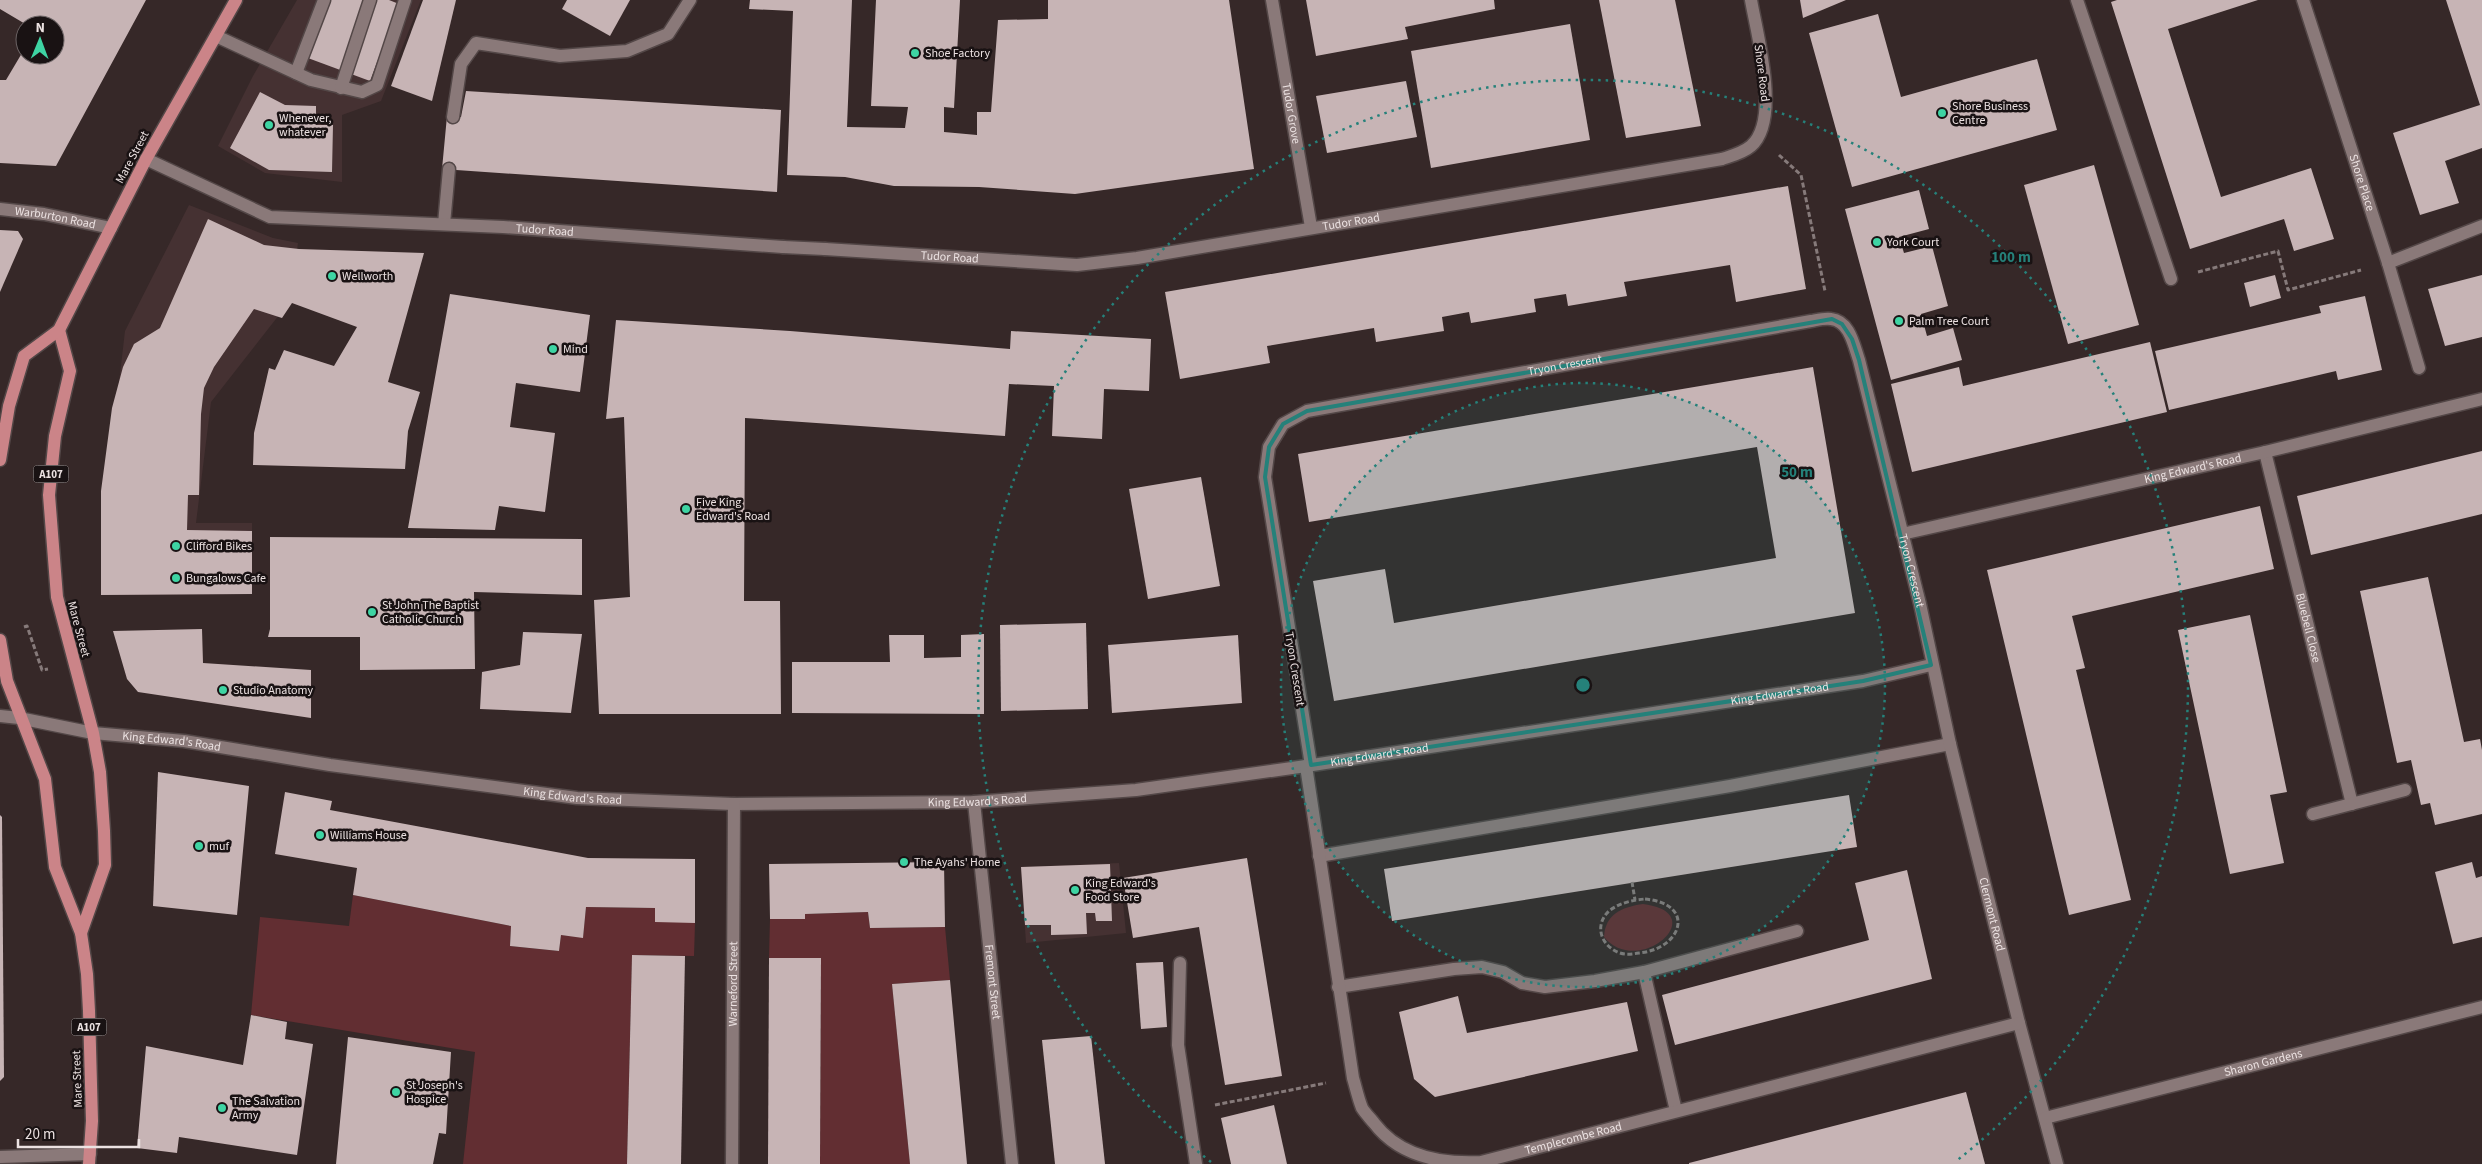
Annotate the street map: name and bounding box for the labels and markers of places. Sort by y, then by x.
place label: Shoe Factory [925,45,991,62]
marker: Shoe Factory [909,47,921,59]
place label: Shore Business Centre [1952,98,2028,129]
marker: Shore Business Centre [1936,107,1948,119]
place label: Whenever, whatever [279,110,331,141]
marker: Whenever, whatever [263,119,275,131]
place label: York Court [1886,234,1939,251]
marker: York Court [1871,236,1883,248]
place label: Wellworth [342,268,393,285]
marker: Wellworth [326,270,338,282]
place label: Palm Tree Court [1909,313,1989,330]
marker: Palm Tree Court [1893,315,1905,327]
place label: Mind [563,341,588,358]
marker: Mind [547,343,559,355]
place label: Five King Edward's Road [696,494,770,525]
marker: Five King Edward's Road [680,503,692,515]
place label: Clifford Bikes [186,538,252,555]
marker: Clifford Bikes [170,540,182,552]
place label: Bungalows Cafe [186,570,266,587]
marker: Bungalows Cafe [170,572,182,584]
place label: St John The Baptist Catholic Church [382,597,479,628]
marker: St John The Baptist Catholic Church [366,606,378,618]
centre of rings [1574,676,1592,694]
place label: Studio Anatomy [233,682,314,699]
marker: Studio Anatomy [217,684,229,696]
place label: Williams House [330,827,407,844]
marker: Williams House [314,829,326,841]
place label: muf [209,838,229,855]
marker: muf [193,840,205,852]
place label: The Ayahs' Home [914,854,1000,871]
marker: The Ayahs' Home [898,856,910,868]
place label: King Edward's Food Store [1085,875,1156,906]
marker: King Edward's Food Store [1069,884,1081,896]
place label: St Joseph's Hospice [406,1077,463,1108]
marker: St Joseph's Hospice [390,1086,402,1098]
place label: The Salvation Army [232,1093,300,1124]
marker: The Salvation Army [216,1102,228,1114]

